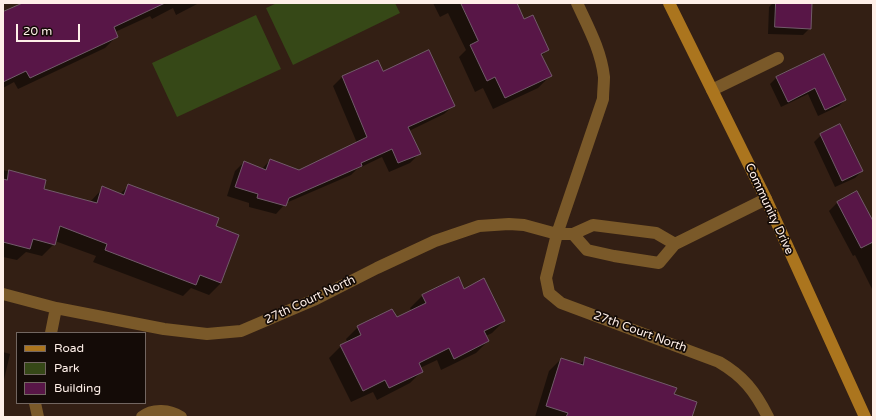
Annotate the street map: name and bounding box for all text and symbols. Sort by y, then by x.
scale bar [18,16,82,42]
text: 20 m [23,24,52,38]
street label: Community Drive [742,161,796,257]
street label: 27th Court North [262,273,358,327]
street label: 27th Court North [591,308,689,356]
legend [16,332,146,404]
text: Road [54,341,84,355]
text: Park [54,361,80,375]
text: Building [54,381,101,395]

